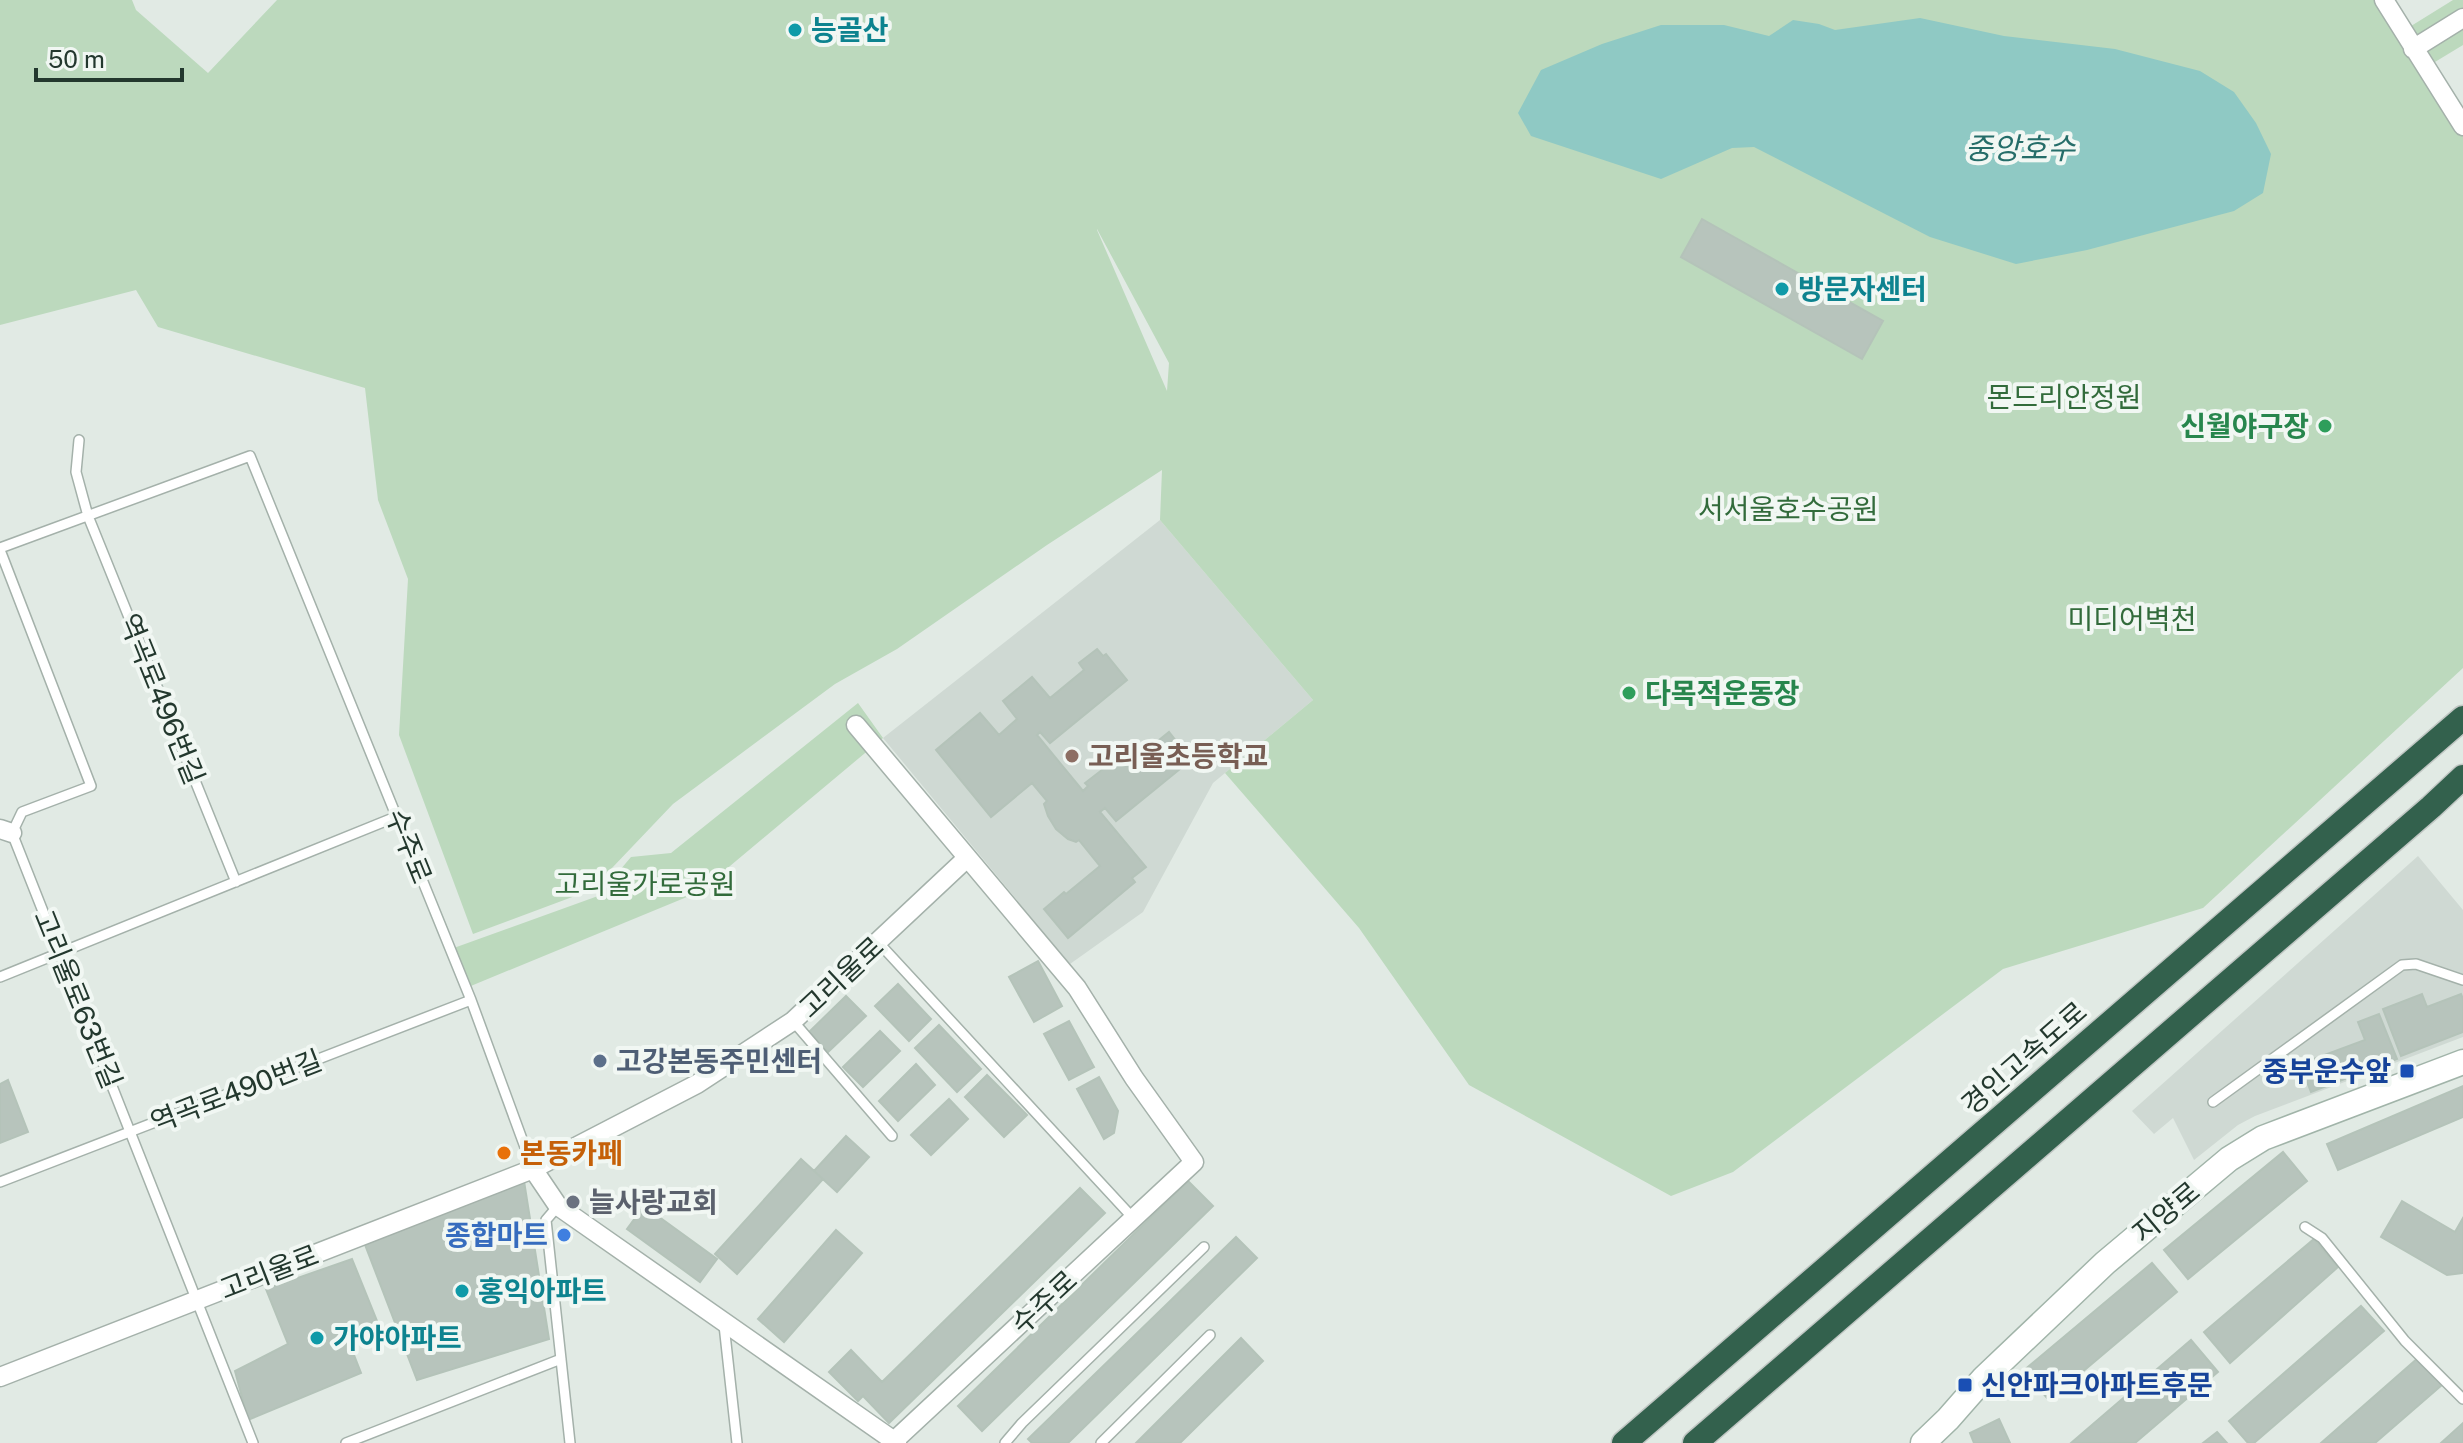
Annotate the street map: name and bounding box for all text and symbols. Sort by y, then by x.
place label: 능골산 [811,13,889,46]
marker: 능골산 [786,21,804,39]
scale bar [36,32,182,82]
text: 50 m [48,45,105,73]
water label: 중앙호수 [1965,130,2077,166]
place label: 방문자센터 [1798,272,1927,305]
marker: 방문자센터 [1773,280,1791,298]
park label: 몬드리안정원 [1987,380,2141,413]
place label: 신월야구장 [2180,409,2309,442]
marker: 신월야구장 [2316,417,2334,435]
park label: 서서울호수공원 [1698,492,1878,525]
park label: 미디어벽천 [2068,602,2196,635]
street label: 역곡로496번길 [113,609,212,789]
place label: 다목적운동장 [1645,676,1800,709]
marker: 다목적운동장 [1620,684,1638,702]
place label: 고리울초등학교 [1088,739,1268,772]
marker: 고리울초등학교 [1063,747,1081,765]
street label: 수주로 [380,804,439,888]
park label: 고리울가로공원 [555,867,735,900]
street label: 고리울로63번길 [28,905,129,1093]
street label: 고리울로 [792,929,890,1024]
street label: 경인고속도로 [1955,994,2093,1121]
street label: 역곡로490번길 [145,1043,326,1138]
place label: 고강본동주민센터 [616,1044,822,1077]
marker: 고강본동주민센터 [591,1052,609,1070]
place label: 중부운수앞 [2262,1054,2391,1087]
marker: 중부운수앞 [2398,1062,2416,1080]
place label: 본동카페 [520,1136,623,1169]
marker: 본동카페 [495,1144,513,1162]
street label: 지양로 [2125,1174,2206,1249]
place label: 늘사랑교회 [589,1185,718,1218]
marker: 늘사랑교회 [564,1193,582,1211]
place label: 종합마트 [445,1218,548,1251]
marker: 종합마트 [555,1226,573,1244]
street label: 고리울로 [215,1238,323,1305]
street label: 수주로 [1004,1263,1083,1340]
place label: 홍익아파트 [478,1274,607,1307]
marker: 홍익아파트 [453,1282,471,1300]
place label: 가야아파트 [333,1321,462,1354]
marker: 가야아파트 [308,1329,326,1347]
place label: 신안파크아파트후문 [1981,1368,2213,1401]
marker: 신안파크아파트후문 [1956,1376,1974,1394]

